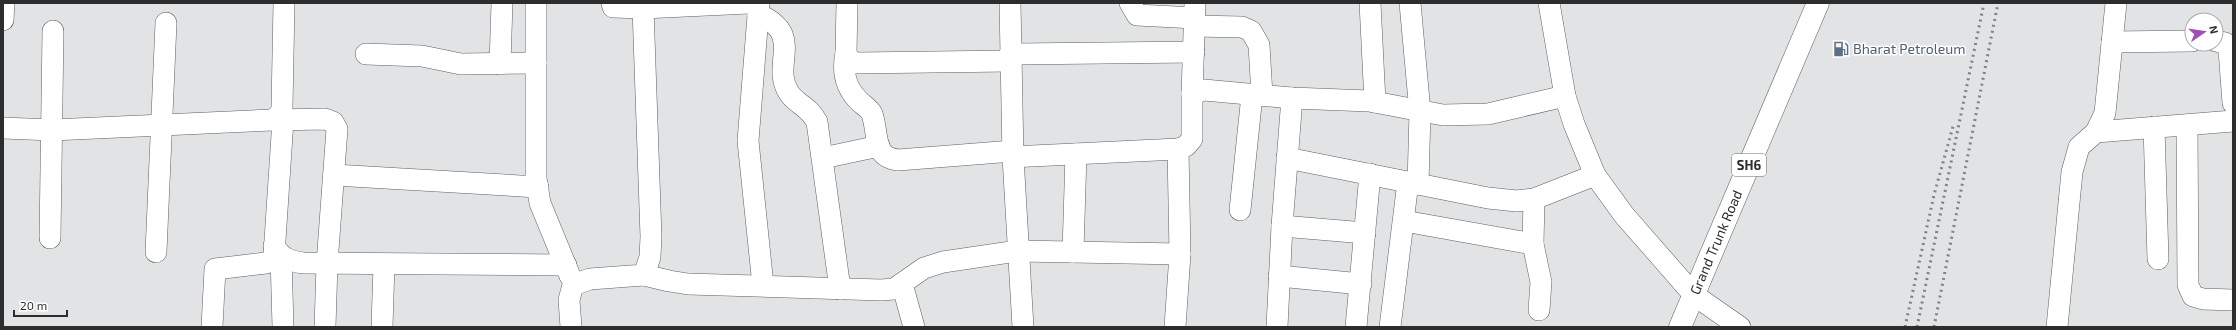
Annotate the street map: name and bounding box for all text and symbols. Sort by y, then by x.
north arrow [2184,12,2224,52]
text: N [2207,24,2221,35]
fuel station icon: Bharat Petroleum [1832,40,1850,58]
place label: Bharat Petroleum [1853,40,1966,57]
road number: SH6 [1732,154,1766,176]
street label: Grand Trunk Road [1686,187,1745,297]
scale bar [14,292,67,318]
text: 20 m [20,298,47,312]

